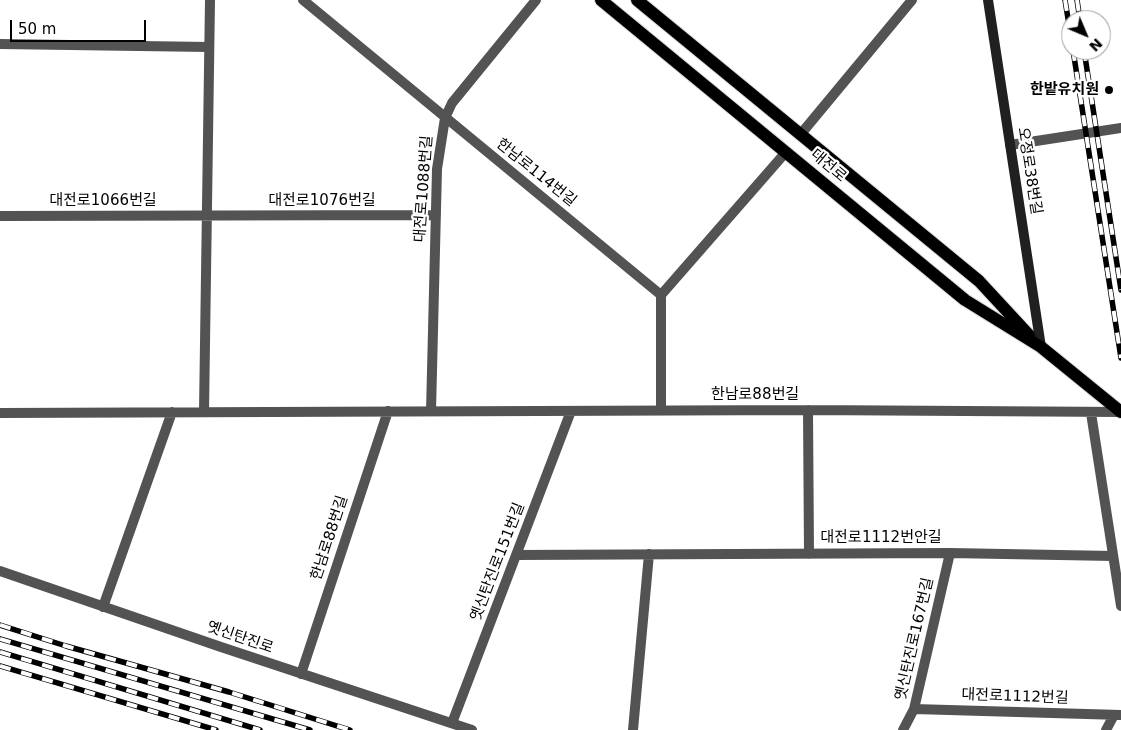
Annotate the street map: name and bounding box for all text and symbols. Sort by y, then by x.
scale bar [12,10,149,42]
north arrow [1061,10,1111,60]
text: 50 m [18,20,56,38]
text: N [1086,35,1106,55]
place label: 한밭유치원 [1030,81,1099,99]
marker: 한밭유치원 [1103,84,1115,96]
street label: 오정로38번길 [1013,126,1045,216]
street label: 대전로1088번길 [411,135,437,243]
street label: 한남로114번길 [492,135,580,211]
street label: 대전로 [806,146,850,186]
street label: 대전로1066번길 [49,192,157,210]
street label: 대전로1076번길 [268,192,376,210]
street label: 한남로88번길 [711,386,799,404]
street label: 한남로88번길 [308,493,352,583]
street label: 옛신탄진로151번길 [467,500,529,624]
street label: 대전로1112번안길 [821,529,941,547]
street label: 옛신탄진로167번길 [892,576,938,702]
street label: 옛신탄진로 [204,618,276,658]
street label: 대전로1112번길 [961,686,1069,708]

